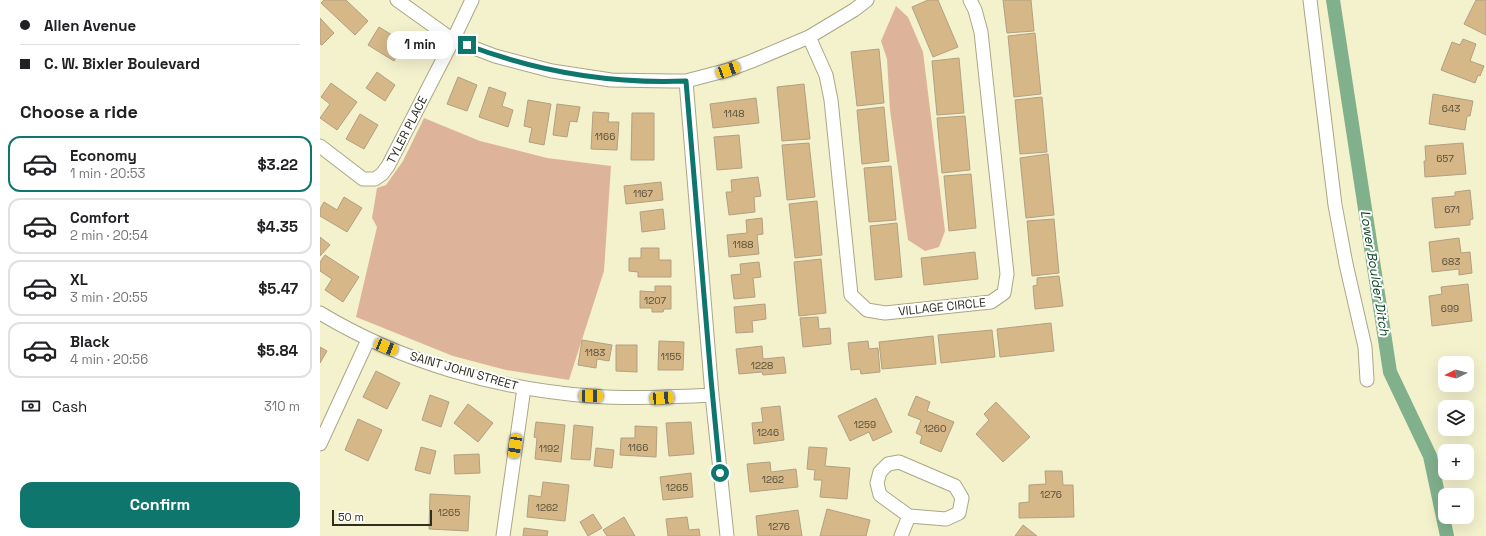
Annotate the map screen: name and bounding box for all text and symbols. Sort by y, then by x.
text: Allen Avenue [44,16,136,35]
callout: 1 min [387,31,453,59]
text: 1 min [404,36,436,53]
route end [458,36,476,54]
text: C. W. Bixler Boulevard [44,54,200,73]
car [715,60,741,80]
street label: TYLER PLACE [383,93,431,167]
text: Choose a ride [20,100,138,123]
house number: 643 [1442,102,1460,115]
house number: 1148 [724,107,744,120]
house number: 1166 [595,130,615,143]
icon: car [22,146,58,182]
text: Economy [70,146,137,165]
house number: 657 [1436,152,1454,165]
text: $3.22 [257,155,298,174]
text: 1 min · 20:53 [70,165,145,182]
house number: 1167 [633,187,653,200]
house number: 671 [1444,203,1460,216]
icon: car [22,208,58,244]
text: Comfort [70,208,130,227]
water label: Lower Boulder Ditch [1357,209,1393,338]
text: $4.35 [257,217,298,236]
text: 2 min · 20:54 [70,227,148,244]
house number: 1188 [733,238,753,251]
house number: 683 [1442,255,1460,268]
icon: car [22,270,58,306]
text: XL [70,270,88,289]
text: $5.47 [258,279,298,298]
text: 3 min · 20:55 [70,289,148,306]
house number: 1207 [644,294,666,307]
street label: VILLAGE CIRCLE [897,294,987,320]
house number: 699 [1441,302,1459,315]
icon: car [22,332,58,368]
text: Black [70,332,110,351]
car [373,337,399,357]
text: $5.84 [257,341,298,360]
house number: 1183 [585,346,605,359]
street label: SAINT JOHN STREET [408,348,520,394]
house number: 1155 [661,350,681,363]
text: 4 min · 20:56 [70,351,148,368]
north arrow [1438,356,1474,392]
map controls [1438,356,1474,524]
house number: 1228 [751,359,773,372]
car [579,390,603,402]
car [650,391,674,405]
icon: cash [20,395,42,417]
text: Cash [52,397,87,416]
text: 310 m [264,398,300,415]
button: layers [1438,400,1474,436]
house number: 1259 [854,418,876,431]
house number: 1260 [924,422,946,435]
house number: 1246 [757,426,779,439]
car [507,433,523,459]
house number: 1166 [628,441,648,454]
house number: 1192 [539,442,559,455]
button: + [1438,444,1474,480]
route start [711,464,729,482]
house number: 1262 [762,473,784,486]
house number: 1265 [666,481,688,494]
button: Confirm [20,482,300,528]
house number: 1276 [1040,488,1062,501]
button: − [1438,488,1474,524]
house number: 1262 [536,501,558,514]
house number: 1265 [438,506,460,519]
scale bar [332,508,432,527]
text: 50 m [338,510,364,524]
house number: 1276 [768,520,790,533]

